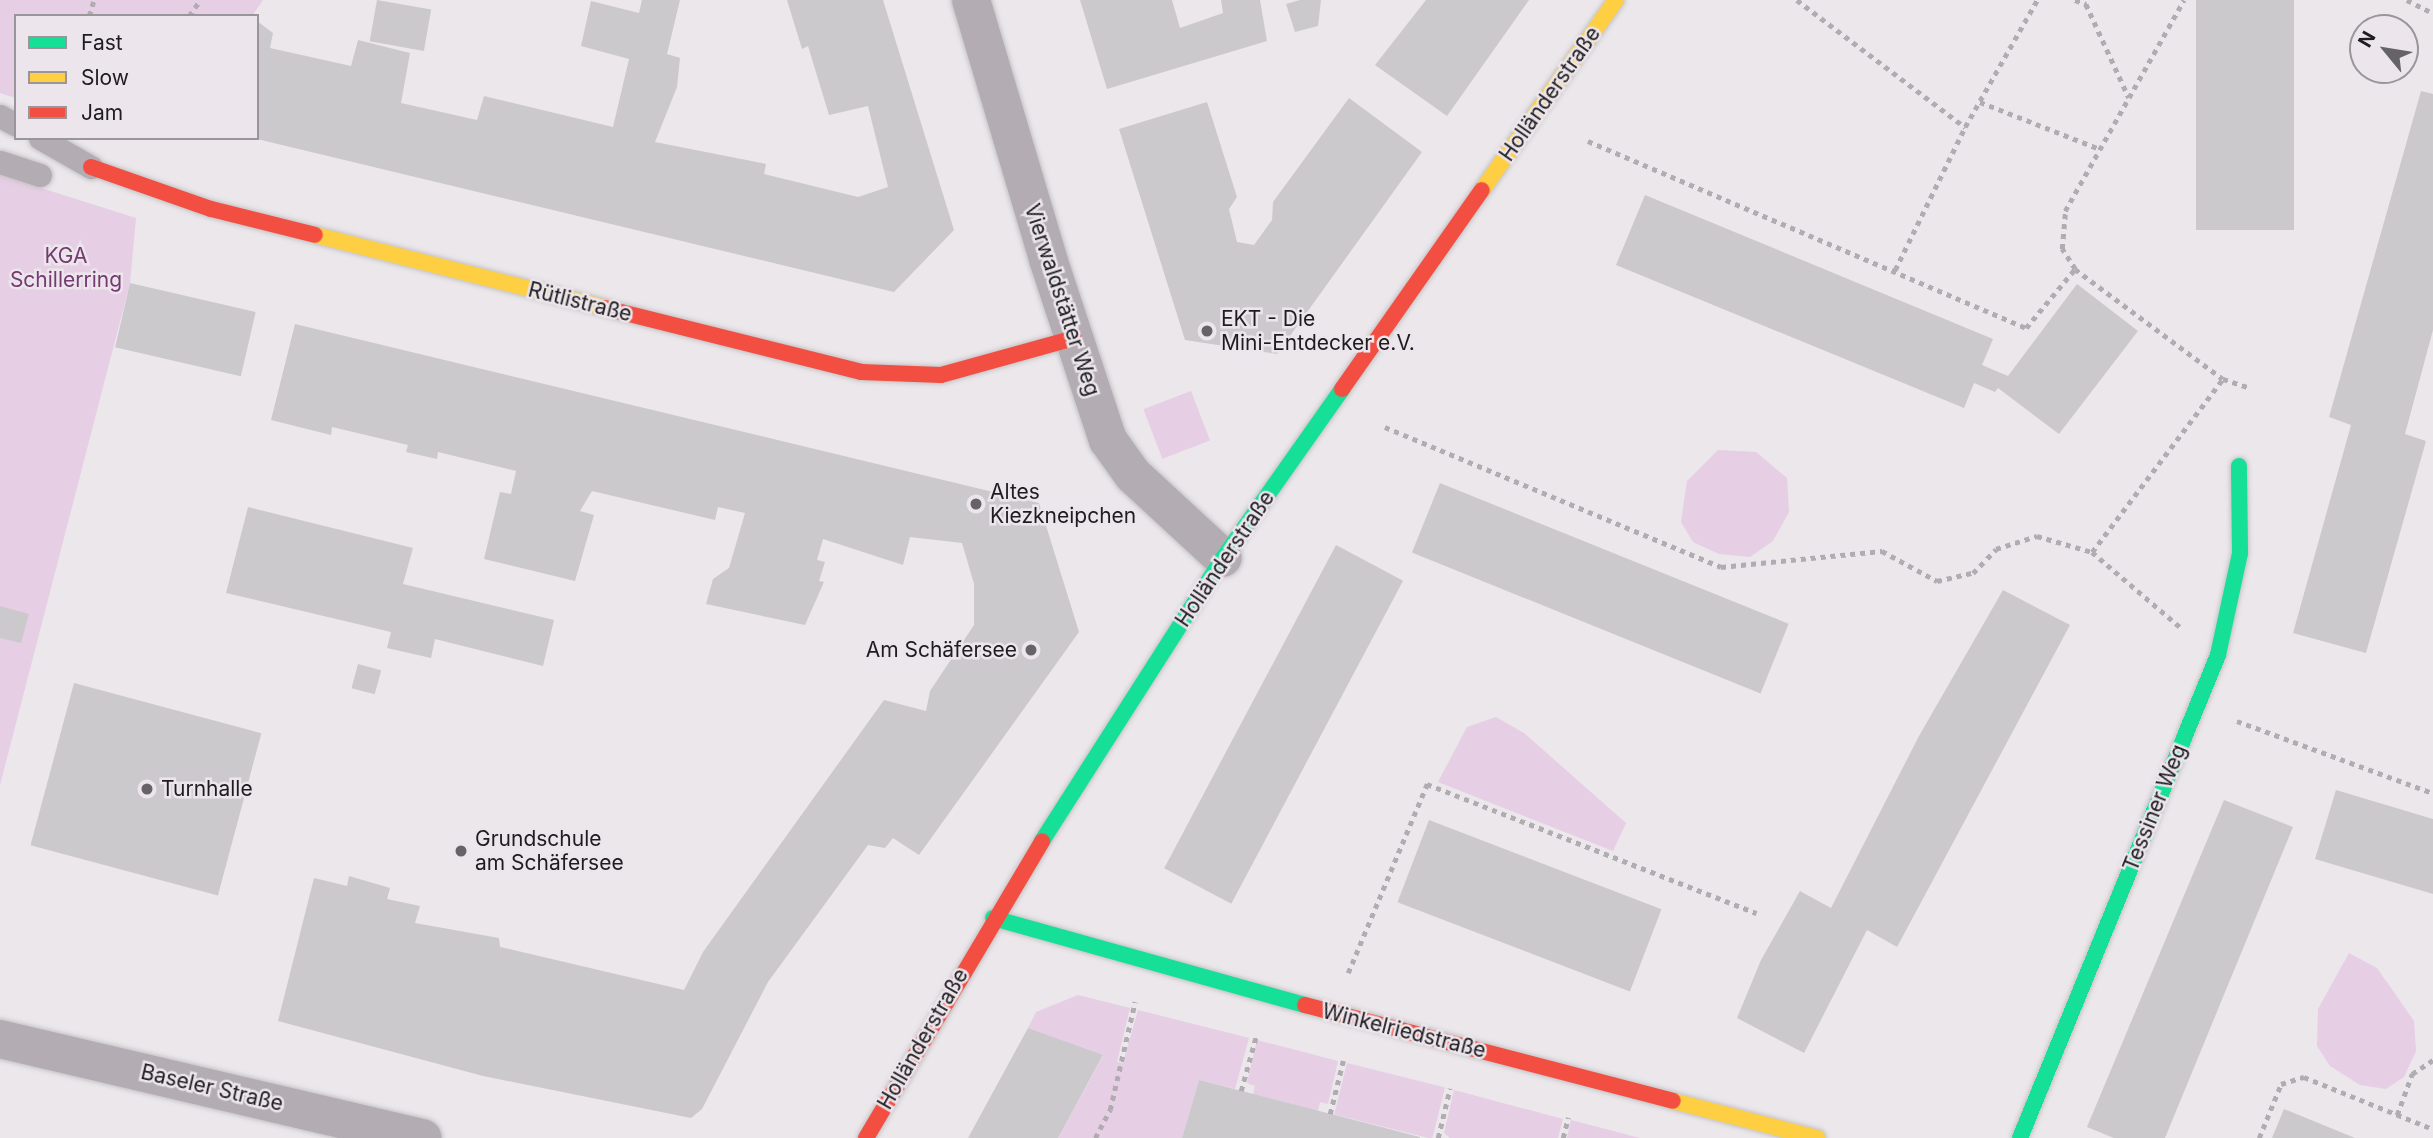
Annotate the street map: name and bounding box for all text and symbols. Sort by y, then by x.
legend [14,14,259,140]
north arrow [2349,14,2419,84]
street label: Holländerstraße [1494,22,1606,166]
text: N [2354,27,2381,51]
text: Fast [81,30,123,55]
text: Slow [81,65,129,90]
text: Jam [81,100,123,125]
street label: Vierwaldstätter Weg [1019,201,1105,399]
park label: KGA Schillerring [10,243,122,293]
street label: Rütlistraße [526,277,634,327]
place label: EKT - Die Mini-Entdecker e.V. [1221,306,1415,356]
marker: EKT - Die Mini-Entdecker e.V. [1199,323,1215,339]
place label: Altes Kiezkneipchen [990,479,1136,529]
street label: Holländerstraße [1170,486,1280,632]
marker: Altes Kiezkneipchen [968,496,984,512]
place label: Am Schäfersee [866,637,1017,663]
marker: Am Schäfersee [1023,642,1039,658]
street label: Tessiner Weg [2118,741,2192,875]
place label: Turnhalle [161,776,253,802]
marker: Turnhalle [139,781,155,797]
place label: Grundschule am Schäfersee [475,826,624,876]
marker: Grundschule am Schäfersee [453,843,469,859]
street label: Holländerstraße [872,964,974,1114]
street label: Winkelriedstraße [1320,998,1488,1064]
street label: Baseler Straße [138,1059,286,1117]

